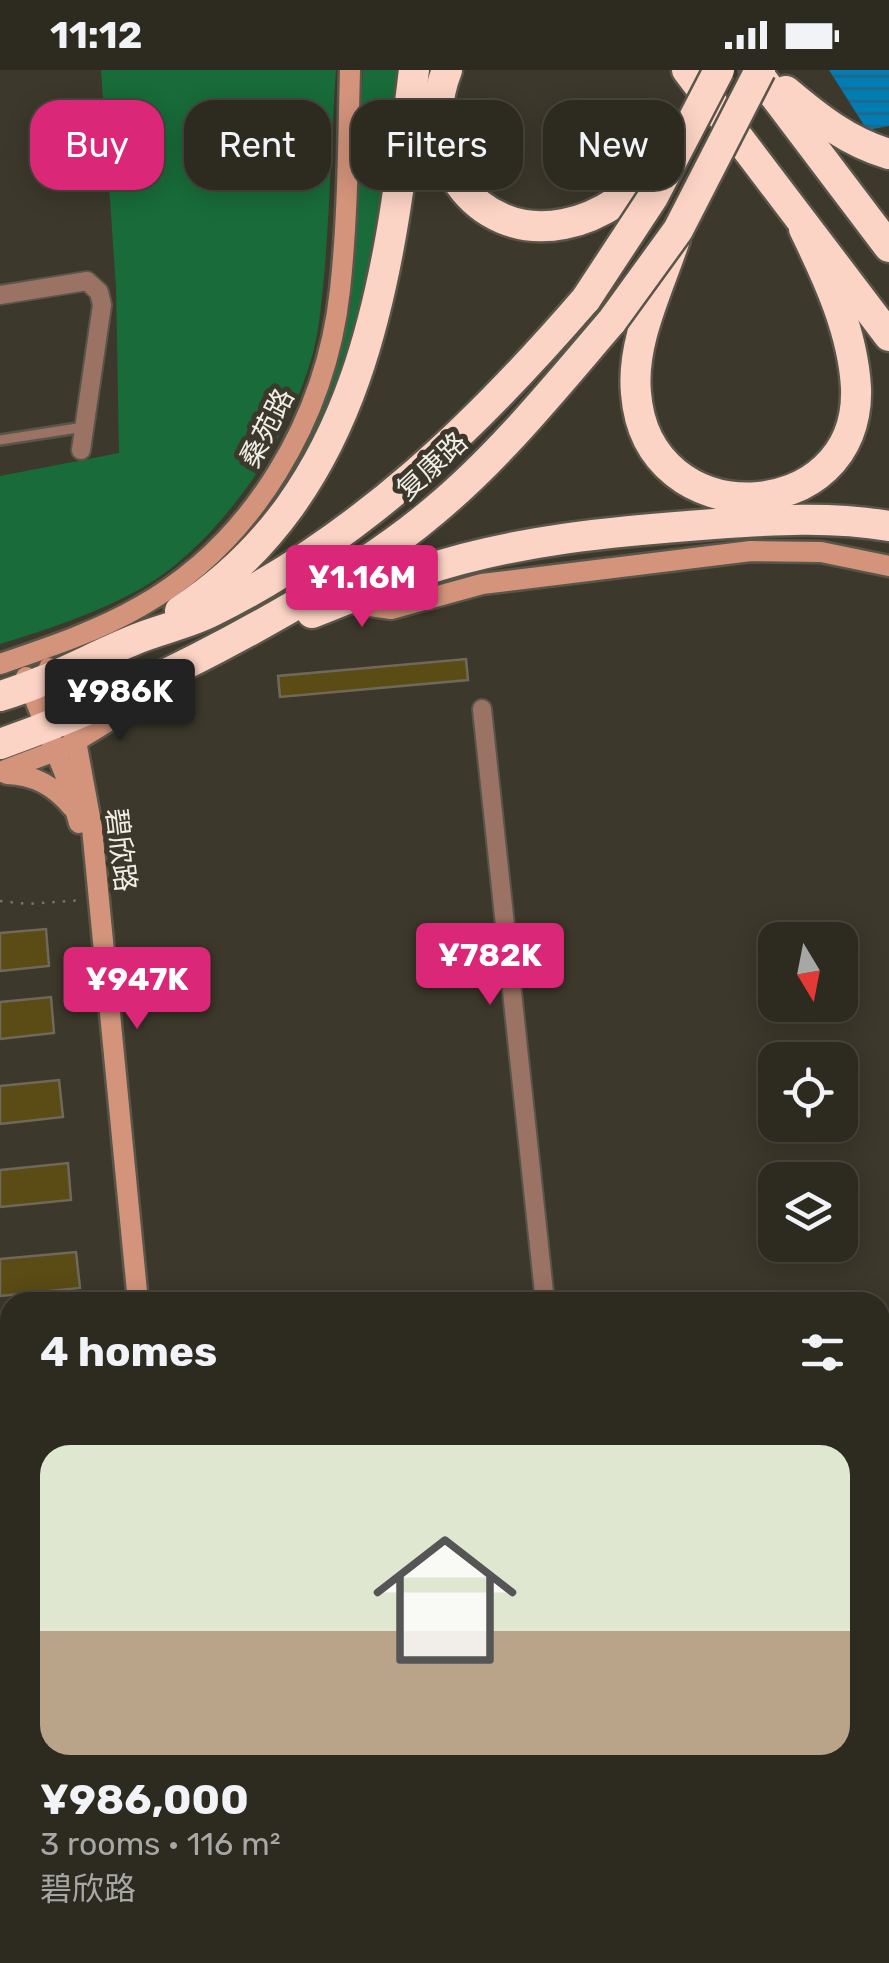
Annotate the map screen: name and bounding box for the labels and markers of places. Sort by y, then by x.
pin: ¥1.16M [281,545,443,630]
pin: ¥986K [50,659,190,744]
pin: ¥782K [420,923,560,1008]
pin: ¥947K [67,947,207,1032]

